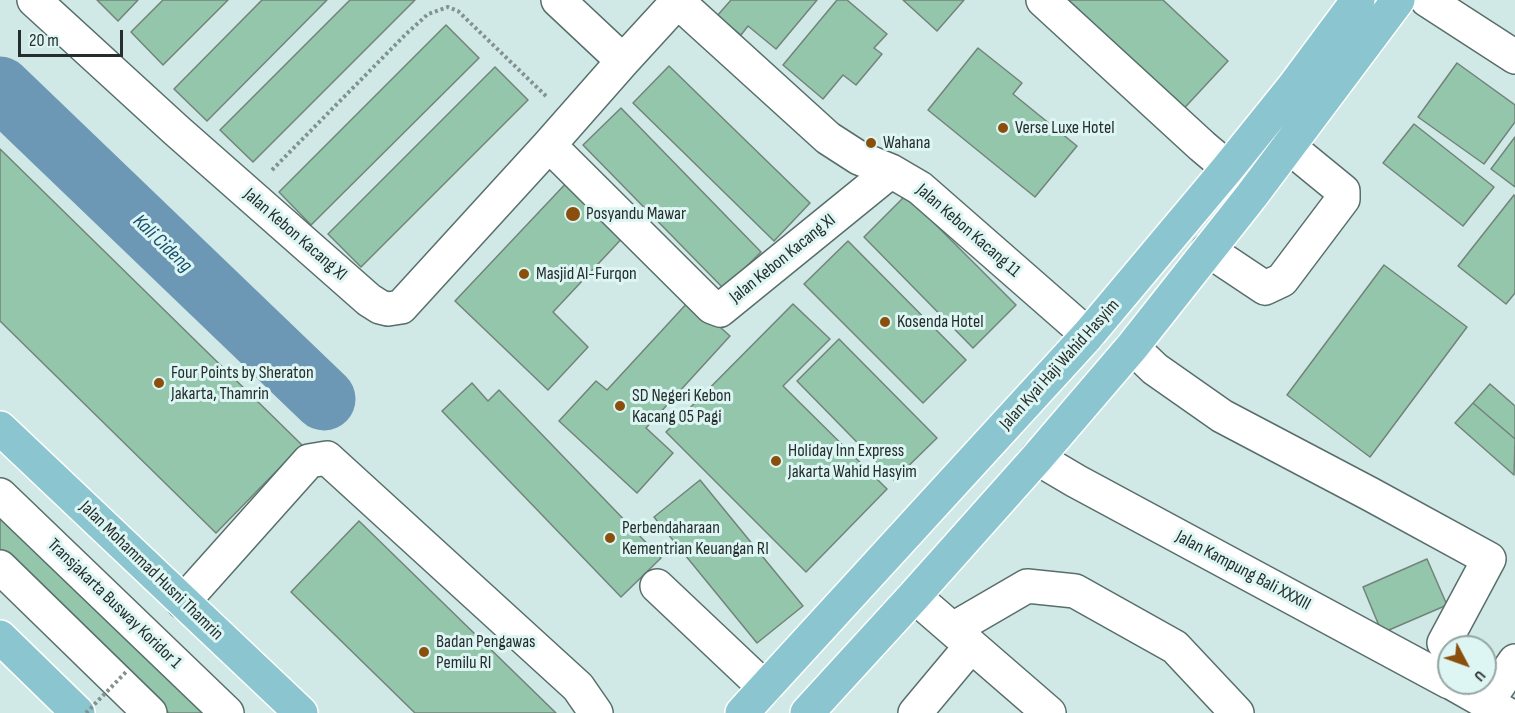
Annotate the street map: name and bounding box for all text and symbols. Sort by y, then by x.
scale bar [21,18,126,56]
text: 20 m [29,30,59,51]
place label: Verse Luxe Hotel [1015,117,1115,139]
marker: Verse Luxe Hotel [996,121,1010,135]
place label: Wahana [883,132,930,154]
marker: Wahana [864,136,878,150]
street label: Jalan Kebon Kacang 11 [911,180,1025,282]
street label: Jalan Kebon Kacang XI [239,184,351,286]
place label: Posyandu Mawar [586,203,686,225]
marker: Posyandu Mawar [564,205,582,223]
water label: Kali Cideng [127,210,197,278]
street label: Jalan Kebon Kacang XI [726,210,840,308]
place label: Masjid Al-Furqon [536,263,637,285]
marker: Masjid Al-Furqon [517,267,531,281]
street label: Jalan Kyai Haji Wahid Hasyim [996,295,1124,435]
place label: Kosenda Hotel [897,311,984,333]
marker: Kosenda Hotel [878,315,892,329]
place label: Four Points by Sheraton Jakarta, Thamrin [171,362,314,404]
marker: Four Points by Sheraton Jakarta, Thamrin [152,376,166,390]
place label: SD Negeri Kebon Kacang 05 Pagi [632,385,731,428]
marker: SD Negeri Kebon Kacang 05 Pagi [613,399,627,413]
place label: Holiday Inn Express Jakarta Wahid Hasyim [788,440,917,482]
marker: Holiday Inn Express Jakarta Wahid Hasyim [769,454,783,468]
street label: Jalan Mohammad Husni Thamrin [75,497,227,645]
place label: Perbendaharaan Kementrian Keuangan RI [622,517,769,560]
street label: Jalan Kampung Bali XXXIII [1172,526,1314,616]
marker: Perbendaharaan Kementrian Keuangan RI [603,531,617,545]
street label: Transjakarta Busway Koridor 1 [42,534,186,674]
place label: Badan Pengawas Pemilu RI [436,631,536,674]
north arrow [1437,635,1497,695]
marker: Badan Pengawas Pemilu RI [417,645,431,659]
text: U [1470,666,1489,685]

